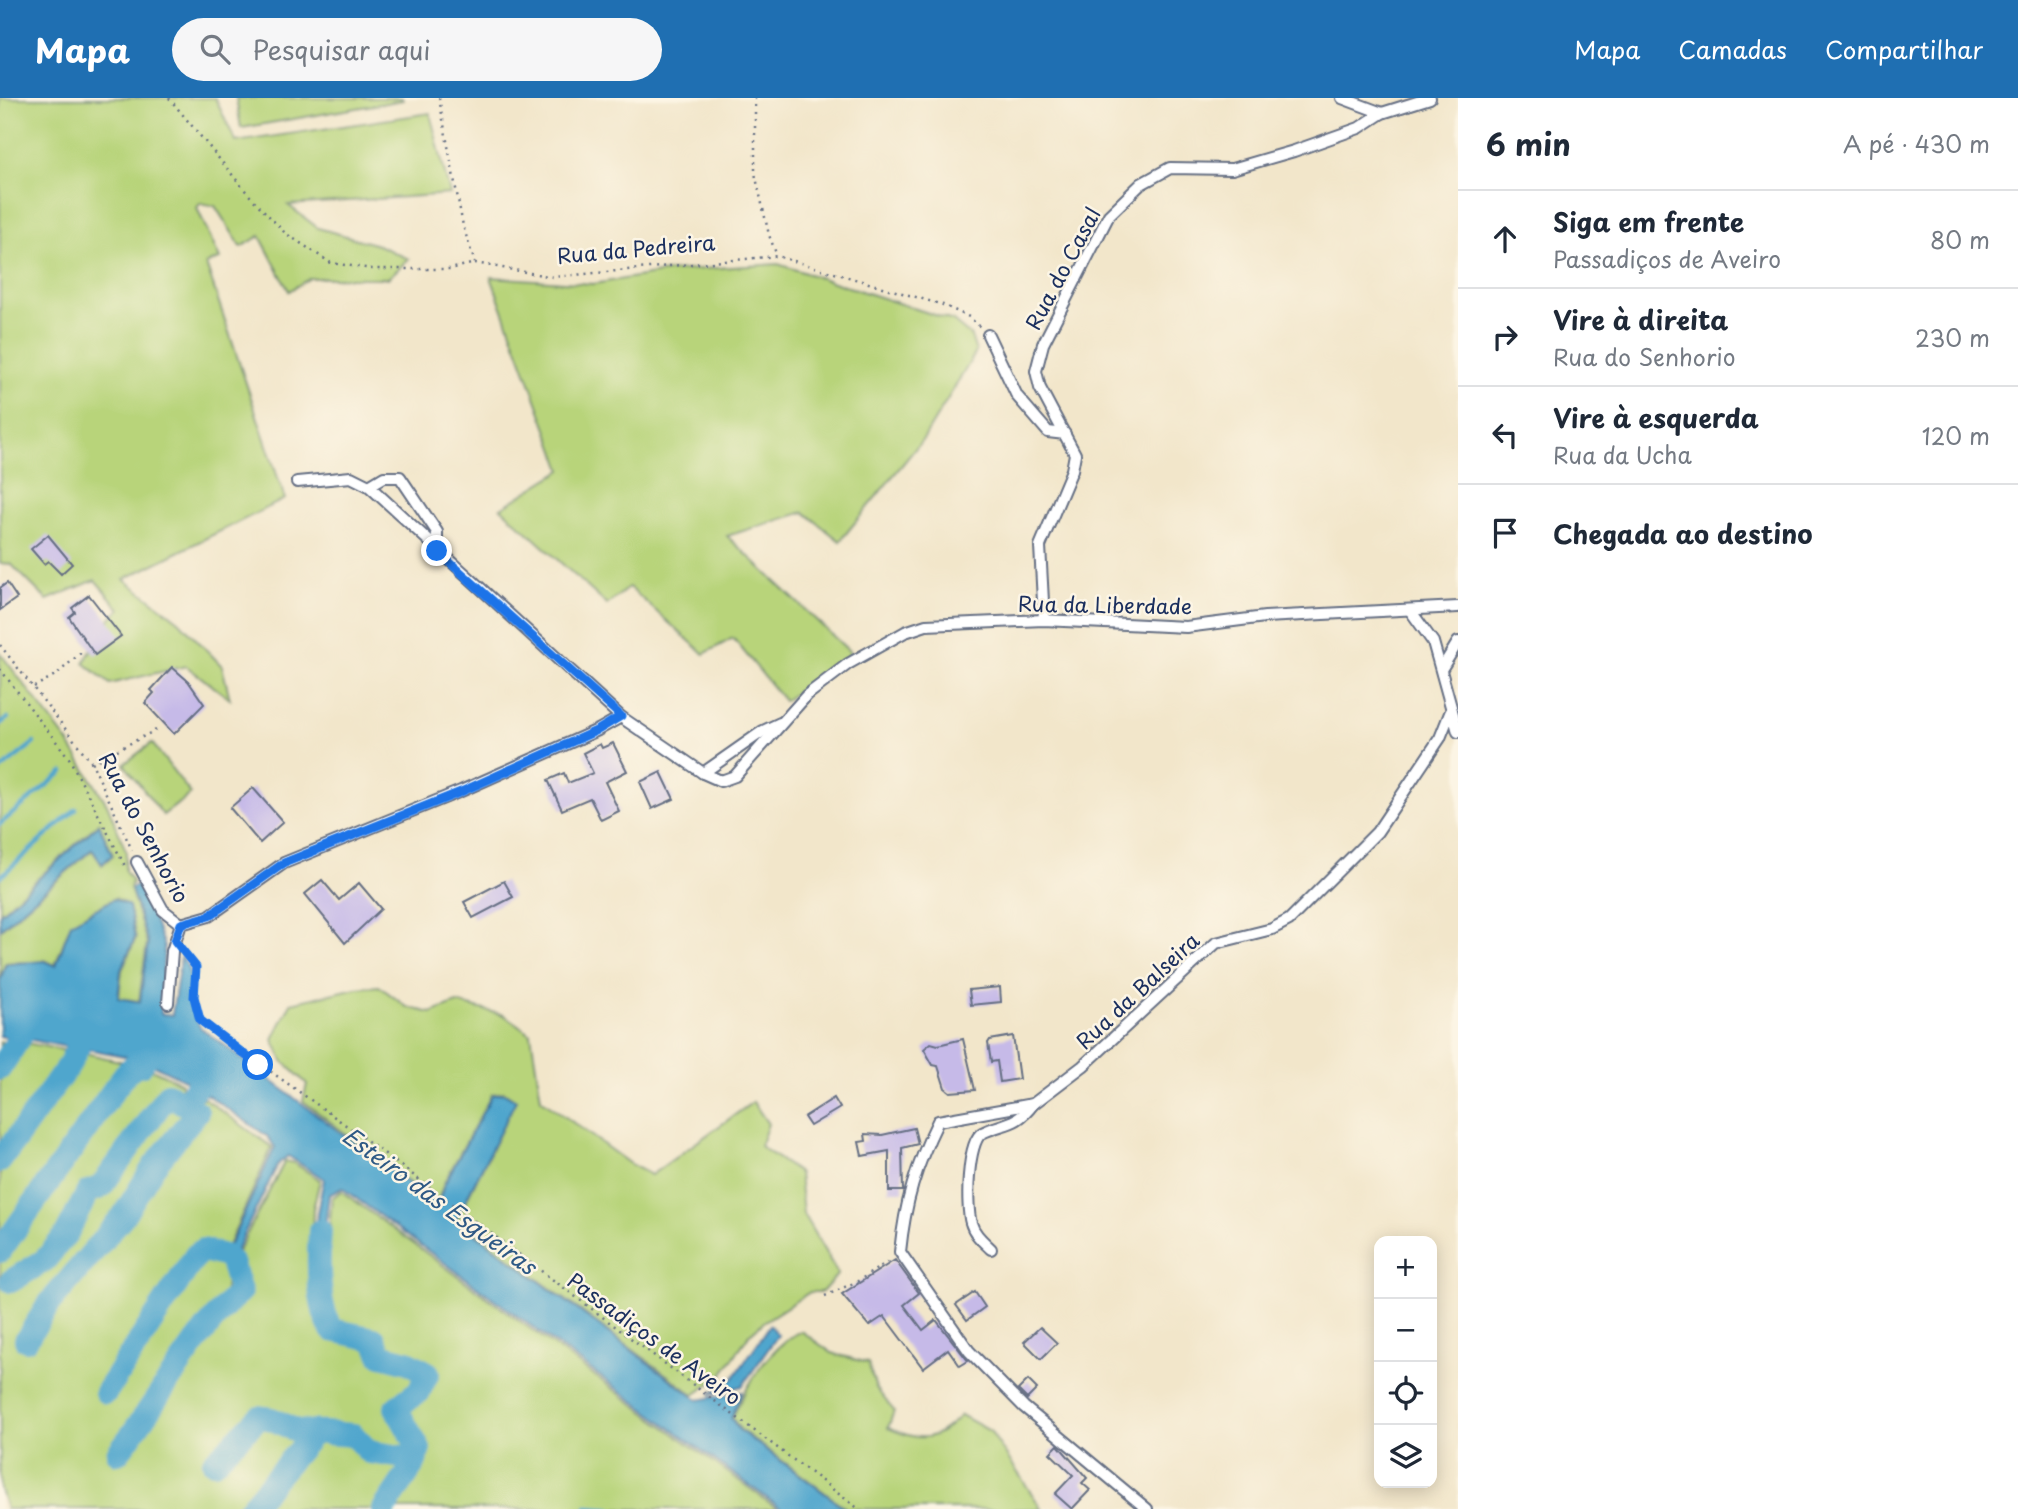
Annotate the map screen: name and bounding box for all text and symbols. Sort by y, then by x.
search box [172,18,662,81]
text: Mapa [35,24,130,74]
icon: search [196,30,234,68]
text: Pesquisar aqui [252,30,431,69]
text: Mapa [1574,31,1640,67]
text: Camadas [1678,31,1787,67]
text: Compartilhar [1825,31,1983,67]
text: 6 min [1486,121,1571,166]
text: A pé · 430 m [1843,126,1990,161]
street label: Rua do Casal [1016,201,1108,335]
text: Siga em frente [1553,202,1744,241]
icon: ahead [1486,220,1524,258]
text: 80 m [1930,222,1990,257]
street label: Rua da Pedreira [556,225,717,271]
text: Passadiços de Aveiro [1553,241,1781,276]
text: Vire à direita [1553,300,1728,339]
icon: right [1486,318,1524,356]
text: 230 m [1915,320,1990,355]
text: Rua do Senhorio [1553,339,1735,374]
text: Vire à esquerda [1553,398,1759,437]
icon: left [1486,416,1524,454]
text: 120 m [1922,418,1990,453]
text: Rua da Ucha [1553,437,1692,472]
icon: arrive [1486,514,1524,552]
text: Chegada ao destino [1553,514,1812,553]
route end [421,535,452,566]
street label: Rua da Liberdade [1018,586,1192,622]
street label: Rua do Senhorio [92,746,198,908]
street label: Rua da Balseira [1068,924,1207,1056]
route start [242,1049,273,1080]
water label: Esteiro das Esgueiras [336,1118,546,1284]
map controls [1374,1236,1437,1488]
button: + [1374,1236,1437,1299]
street label: Passadiços de Aveiro [561,1264,749,1412]
button: − [1374,1299,1437,1362]
button: locate [1374,1362,1437,1425]
button: layers [1374,1425,1437,1488]

